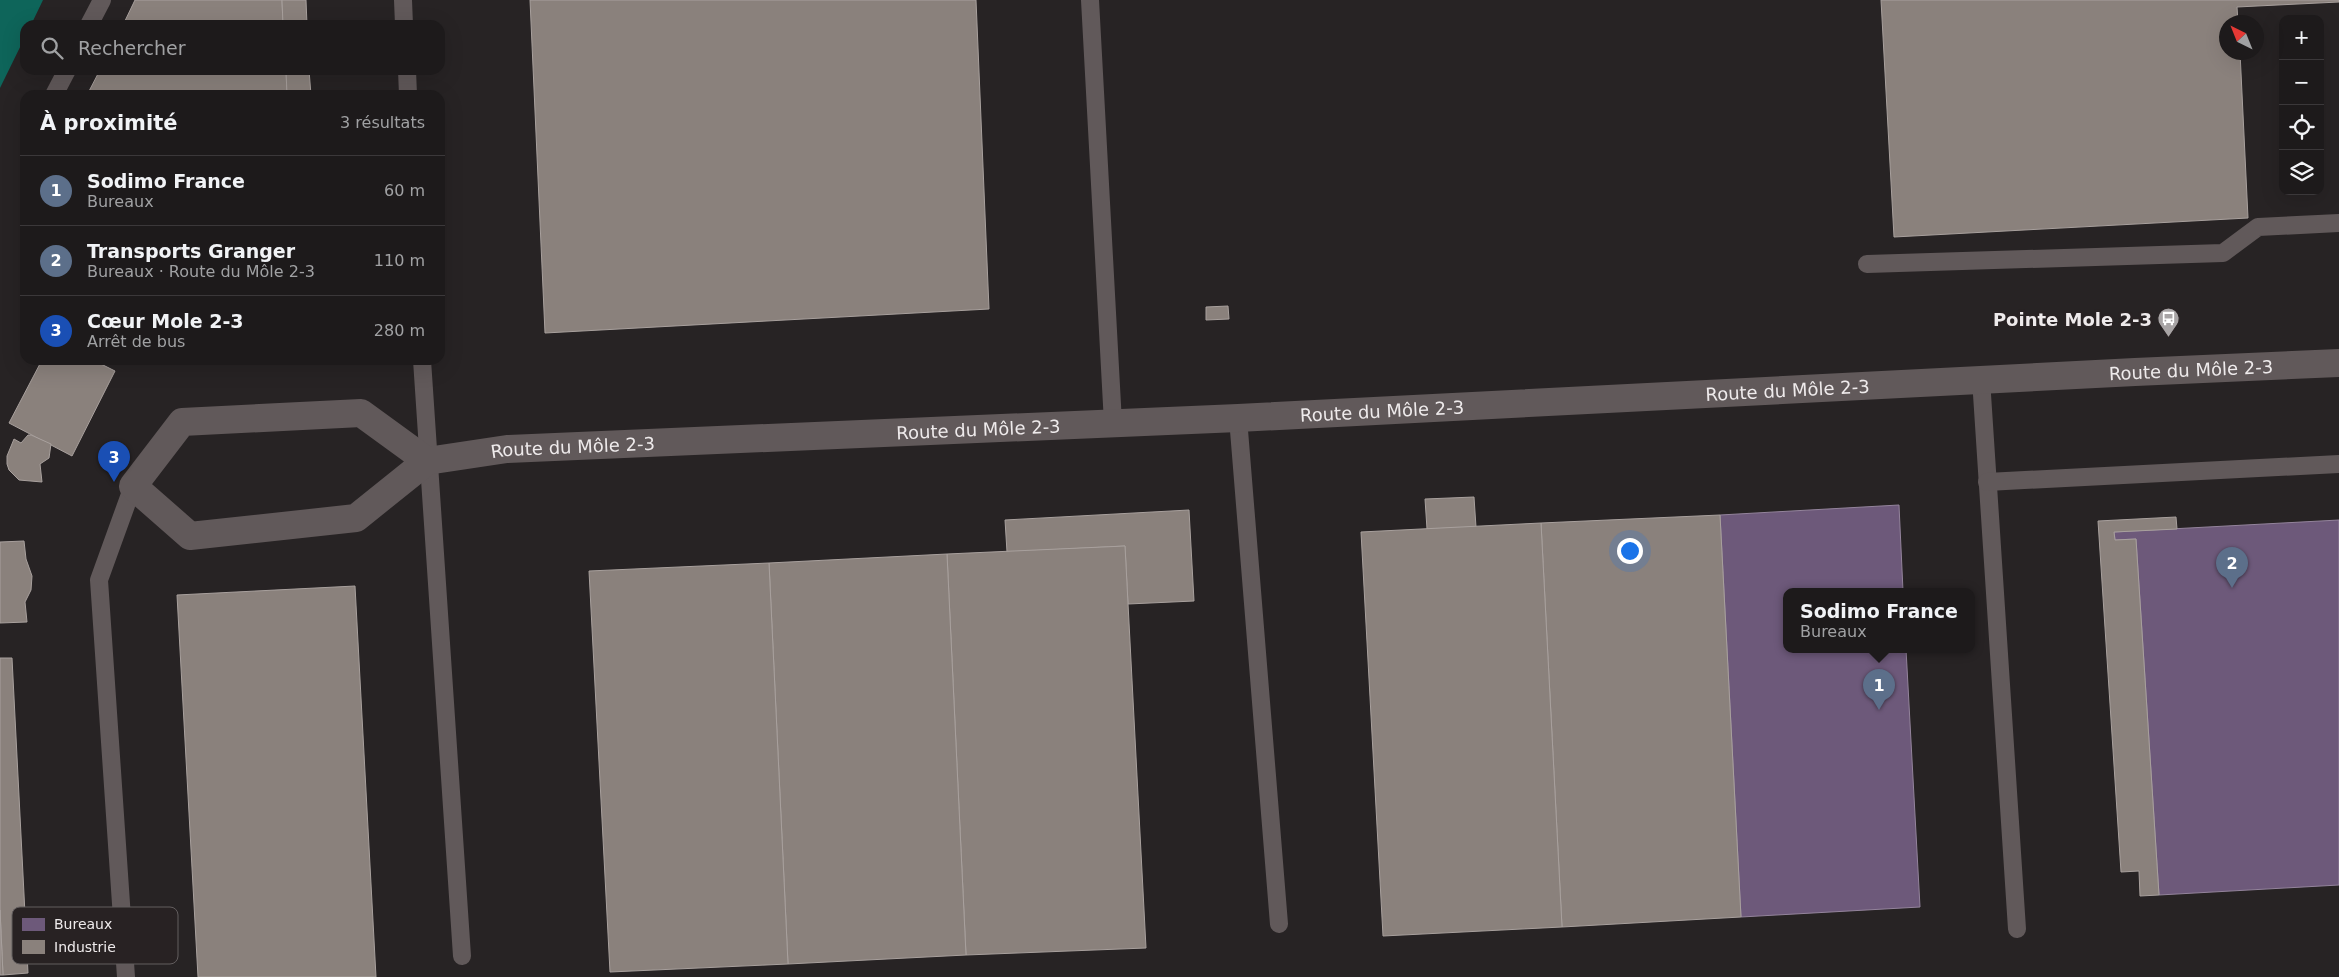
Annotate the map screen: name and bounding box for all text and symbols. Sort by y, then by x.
north arrow [2219,15,2264,60]
map controls [2279,15,2324,195]
button: + [2279,15,2324,60]
search box [20,20,445,75]
icon: search [38,34,66,62]
text: Rechercher [78,37,186,59]
button: − [2279,60,2324,105]
button: locate [2279,105,2324,150]
text: À proximité [40,111,177,135]
text: 3 résultats [340,113,425,132]
button: layers [2279,150,2324,195]
text: Sodimo France [87,170,245,192]
text: 1 [50,181,62,200]
text: 60 m [384,181,425,200]
text: Bureaux [87,192,154,211]
text: Transports Granger [87,240,295,262]
text: 2 [50,251,62,270]
text: 110 m [374,251,425,270]
text: Bureaux · Route du Môle 2-3 [87,262,315,281]
bus stop icon: Pointe Mole 2-3 [2156,307,2180,338]
place label: Pointe Mole 2-3 [1993,309,2152,330]
text: Cœur Mole 2-3 [87,310,244,332]
text: 3 [50,321,62,340]
text: 280 m [374,321,425,340]
text: Arrêt de bus [87,332,185,351]
street label: Route du Môle 2-3 [2108,355,2274,384]
street label: Route du Môle 2-3 [1705,375,1870,405]
street label: Route du Môle 2-3 [1299,396,1465,425]
street label: Route du Môle 2-3 [896,415,1061,443]
street label: Route du Môle 2-3 [489,432,655,462]
pin: 3 [98,441,130,482]
your location [1617,538,1643,564]
pin: 2 [2216,547,2248,588]
popup [1783,588,1975,653]
text: Sodimo France [1800,600,1958,622]
text: Bureaux [1800,622,1867,641]
pin: 1 [1863,669,1895,710]
legend [12,907,178,964]
text: Bureaux [54,916,112,932]
text: Industrie [54,939,116,955]

